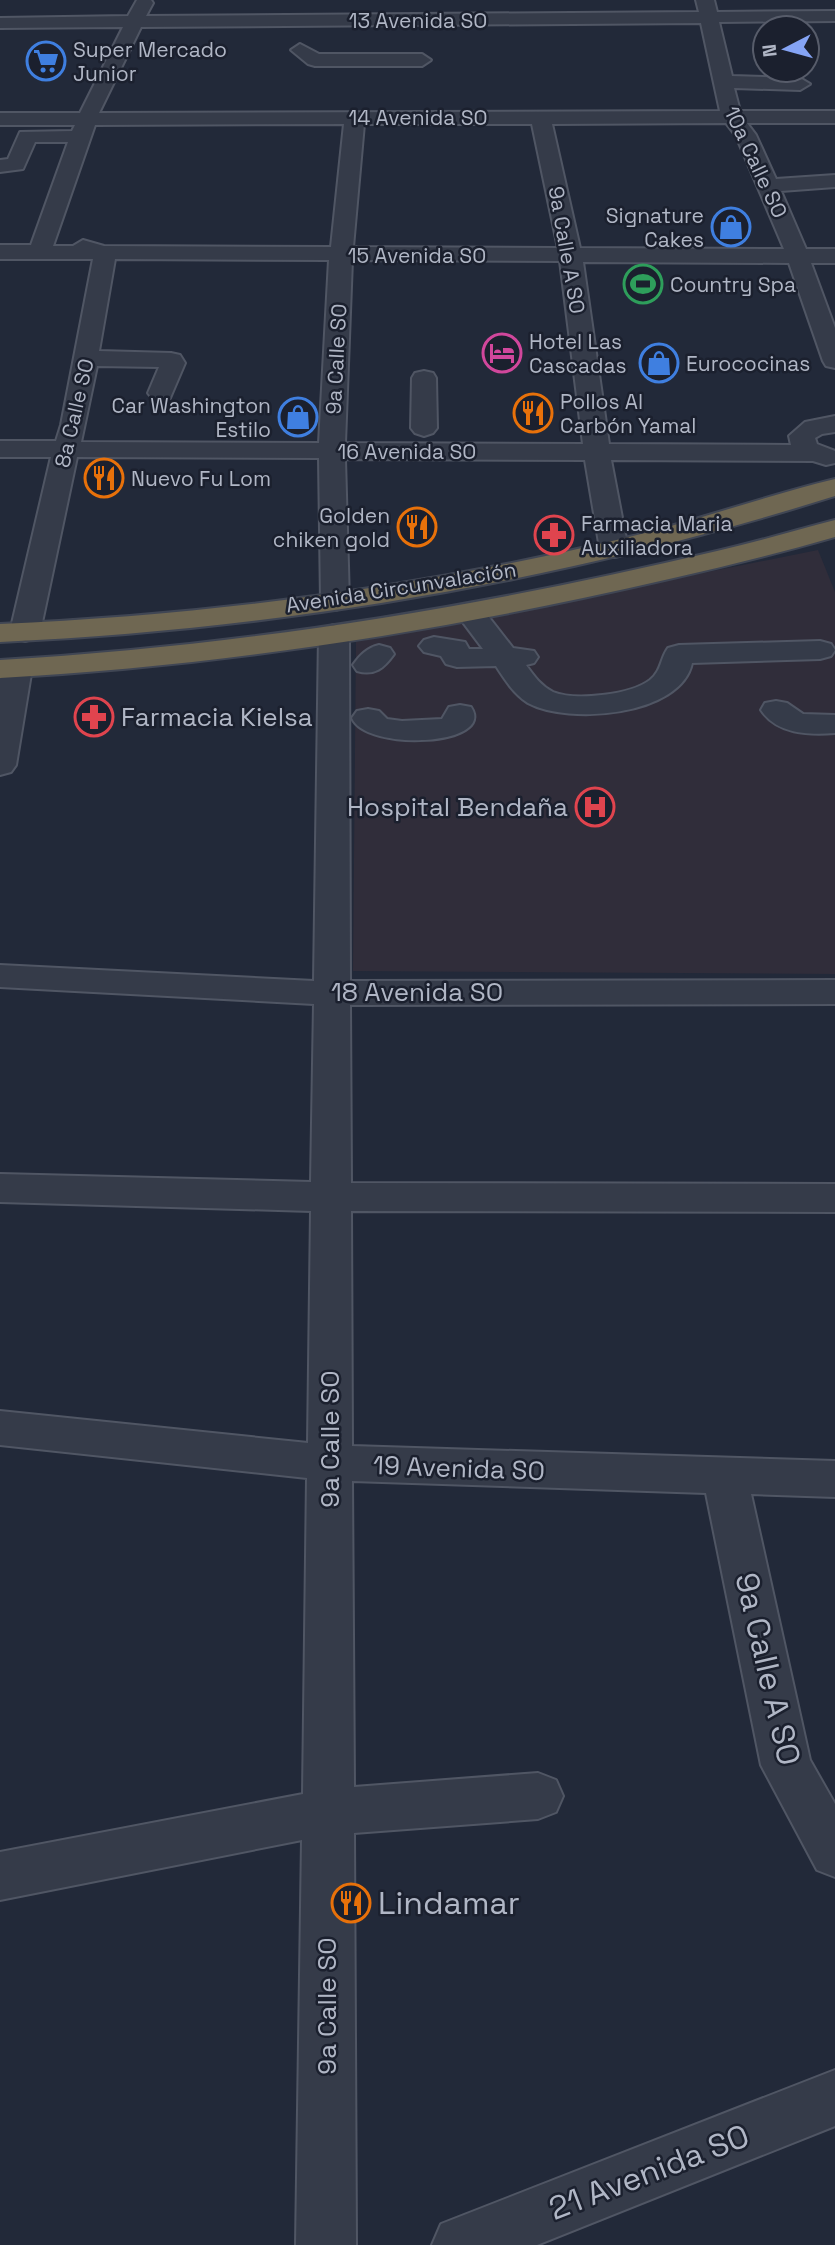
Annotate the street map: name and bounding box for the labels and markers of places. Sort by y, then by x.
place label: Super Mercado Junior [73,36,227,87]
supermarket icon: Super Mercado Junior [25,40,67,82]
place label: Signature Cakes [606,202,704,253]
shop icon: Signature Cakes [710,206,752,248]
sports icon: Country Spa [622,263,664,305]
place label: Country Spa [670,271,796,298]
place label: Hotel Las Cascadas [529,328,626,379]
hotel icon: Hotel Las Cascadas [481,332,523,374]
shop icon: Eurococinas [638,342,680,384]
place label: Eurococinas [686,350,810,377]
place label: Pollos Al Carbón Yamal [560,388,696,439]
place label: Car Washington Estilo [112,392,271,443]
restaurant icon: Pollos Al Carbón Yamal [512,392,554,434]
shop icon: Car Washington Estilo [277,396,319,438]
restaurant icon: Nuevo Fu Lom [83,457,125,499]
place label: Nuevo Fu Lom [131,465,271,492]
place label: Golden chiken gold [273,502,390,553]
restaurant icon: Golden chiken gold [396,506,438,548]
place label: Farmacia Maria Auxiliadora [581,510,733,561]
pharmacy icon: Farmacia Maria Auxiliadora [533,514,575,556]
pharmacy icon: Farmacia Kielsa [73,696,115,738]
place label: Farmacia Kielsa [121,700,313,734]
hospital icon: Hospital Bendaña [574,786,616,828]
place label: Hospital Bendaña [347,790,568,824]
restaurant icon: Lindamar [330,1882,372,1924]
place label: Lindamar [378,1883,520,1923]

